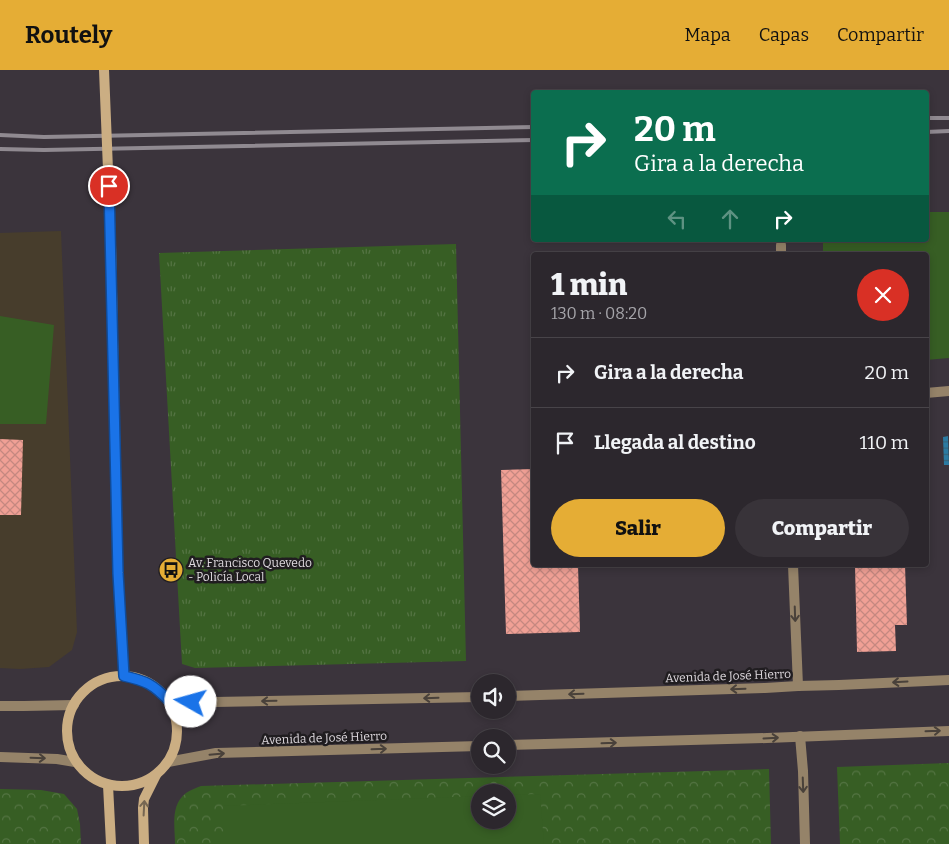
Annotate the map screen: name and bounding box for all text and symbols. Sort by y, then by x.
text: Routely [25,21,112,49]
text: Mapa [685,24,731,46]
text: Capas [759,24,809,46]
text: Compartir [837,24,924,46]
text: 20 m [634,108,716,150]
icon: right [551,110,616,175]
text: Gira a la derecha [634,150,804,177]
pin [88,165,130,207]
icon: arrive [95,172,123,200]
icon: left [663,205,691,233]
icon: ahead [716,205,744,233]
icon: right [769,205,797,233]
text: 1 min [551,267,627,303]
button: close [857,269,909,321]
text: 130 m · 08:20 [551,304,647,323]
icon: right [551,359,579,387]
text: Gira a la derecha [594,361,743,384]
text: 20 m [865,361,909,384]
icon: arrive [551,429,579,457]
text: Llegada al destino [594,431,756,454]
text: 110 m [859,431,909,454]
button: Salir [551,499,725,557]
button: Compartir [735,499,909,557]
place label: Av. Francisco Quevedo - Policía Local [188,556,312,584]
bus stop icon: Av. Francisco Quevedo - Policía Local [158,557,184,583]
one-way arrow [790,605,800,621]
street label: Avenida de José Hierro [665,667,791,685]
map controls [471,674,516,829]
button: sound [471,674,516,719]
position arrow [164,675,216,727]
one-way arrow [893,678,909,687]
one-way arrow [730,684,746,694]
one-way arrow [568,689,584,699]
one-way arrow [424,694,440,703]
one-way arrow [261,696,278,706]
one-way arrow [925,727,941,736]
street label: Avenida de José Hierro [261,729,387,747]
button: search [471,729,516,774]
one-way arrow [763,734,779,743]
one-way arrow [600,738,616,747]
one-way arrow [370,744,387,754]
one-way arrow [208,749,224,759]
one-way arrow [29,753,45,763]
one-way arrow [799,777,808,793]
button: layers [471,784,516,829]
one-way arrow [139,800,148,816]

